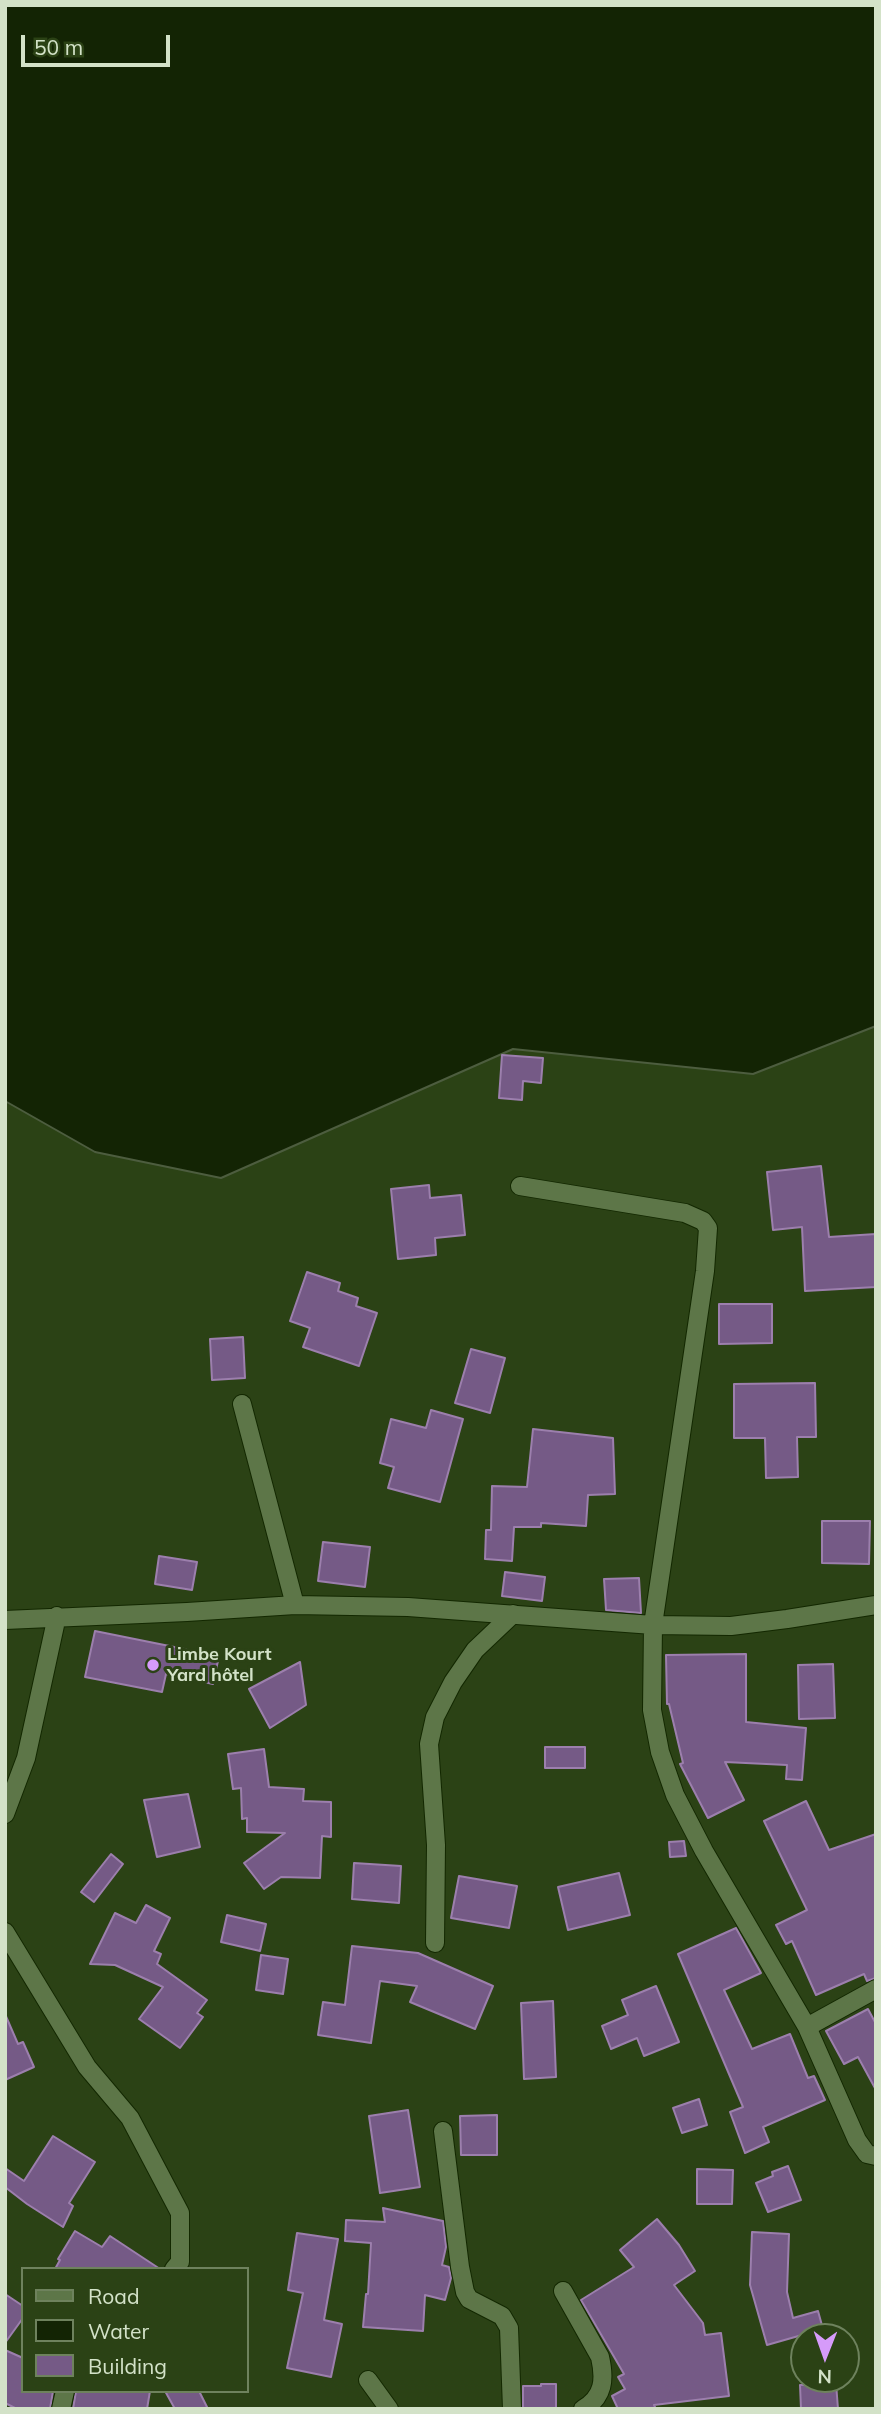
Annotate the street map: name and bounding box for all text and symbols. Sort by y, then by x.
scale bar [24,21,173,65]
text: 50 m [34,34,83,60]
place label: Limbe Kourt Yard hôtel [167,1644,271,1686]
marker: Limbe Kourt Yard hôtel [145,1657,161,1673]
legend [21,2267,248,2393]
text: Road [88,2283,139,2309]
text: Water [88,2318,149,2344]
north arrow [790,2323,860,2393]
text: Building [88,2353,167,2379]
text: N [817,2365,832,2389]

